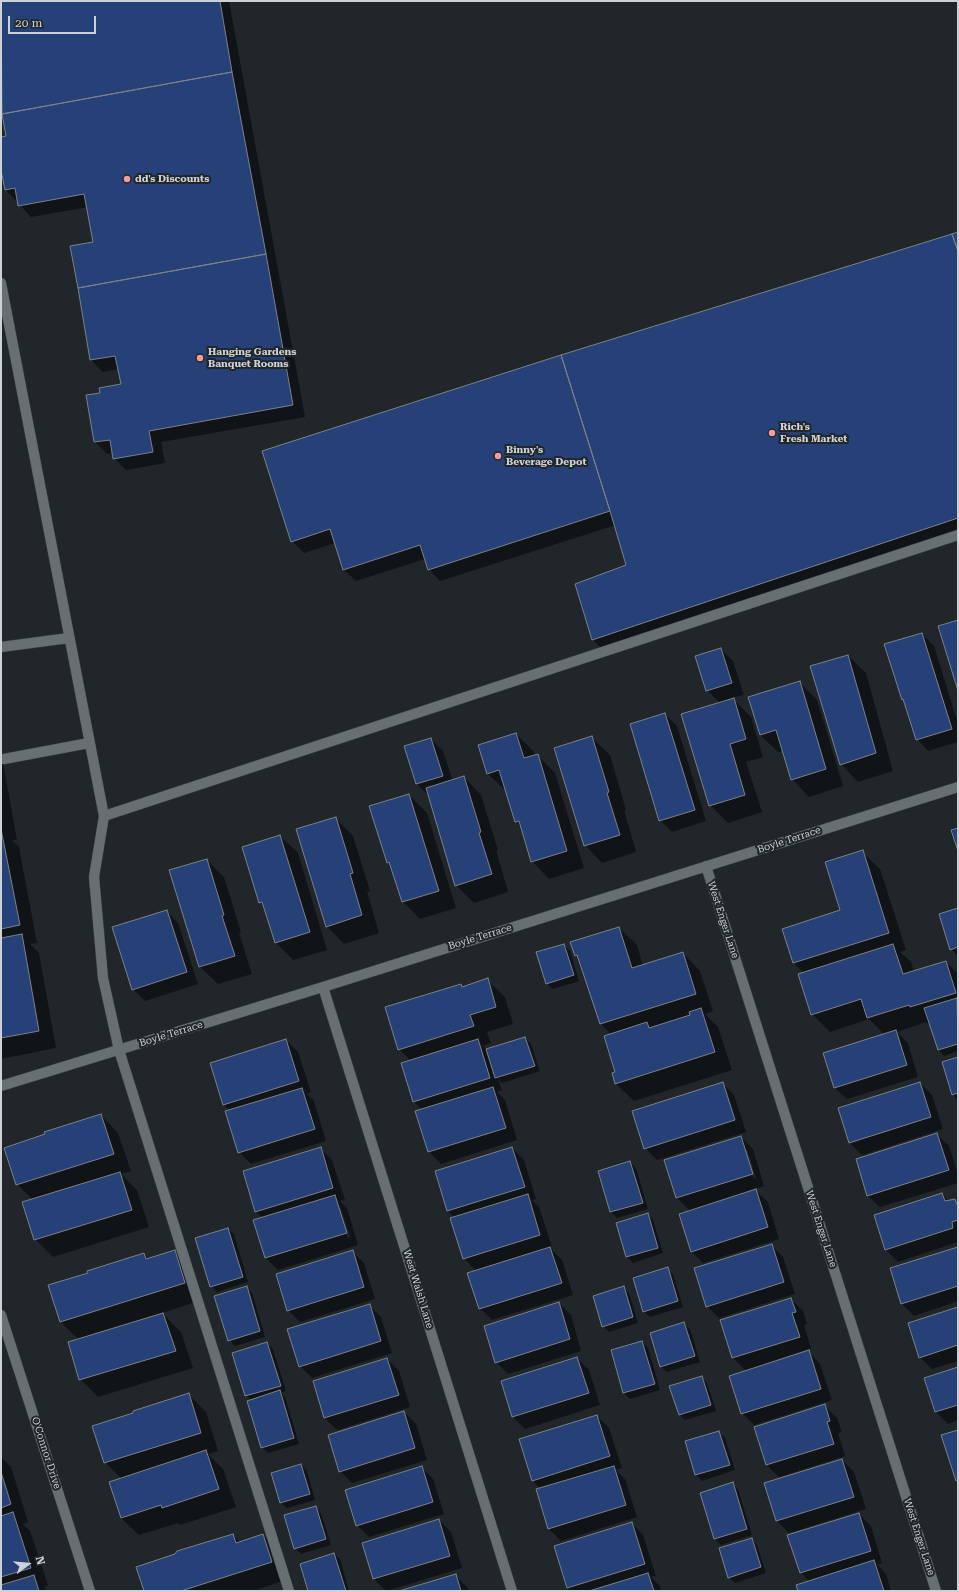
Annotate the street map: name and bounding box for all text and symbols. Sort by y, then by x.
scale bar [10,8,98,34]
text: 20 m [15,16,42,30]
place label: dd's Discounts [135,173,209,185]
marker: dd's Discounts [122,174,132,184]
place label: Hanging Gardens Banquet Rooms [208,346,296,370]
marker: Hanging Gardens Banquet Rooms [195,353,205,363]
place label: Rich's Fresh Market [780,421,847,444]
marker: Rich's Fresh Market [767,428,777,438]
place label: Binny's Beverage Depot [506,444,586,468]
marker: Binny's Beverage Depot [493,451,503,461]
street label: Boyle Terrace [756,824,822,856]
street label: West Enger Lane [705,880,741,960]
street label: Boyle Terrace [447,922,513,952]
street label: Boyle Terrace [138,1019,204,1049]
street label: West Enger Lane [803,1189,839,1269]
street label: West Walsh Lane [400,1248,436,1330]
street label: O'Connor Drive [29,1416,63,1490]
street label: West Enger Lane [901,1497,937,1577]
north arrow [8,1544,48,1584]
text: N [33,1555,47,1566]

